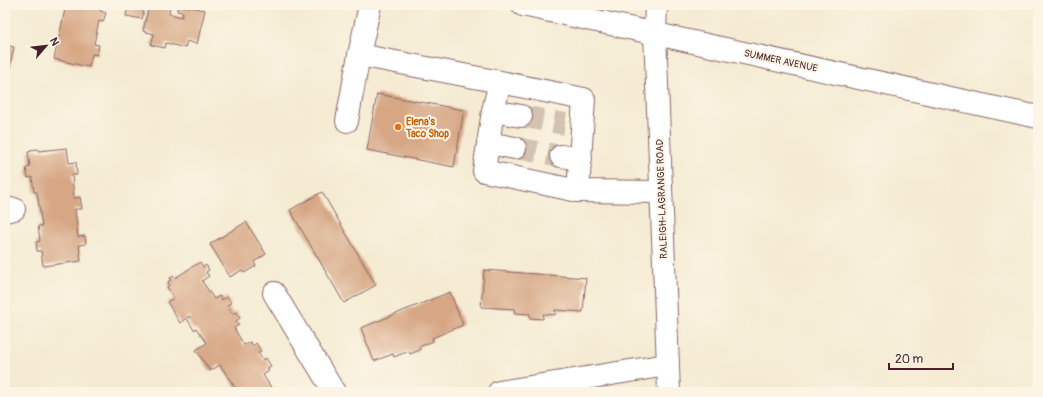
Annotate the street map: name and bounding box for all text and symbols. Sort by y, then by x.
north arrow [26,26,66,66]
text: N [47,35,62,48]
street label: SUMMER AVENUE [743,47,819,75]
place label: Elena's Taco Shop [405,116,449,140]
marker: Elena's Taco Shop [393,122,403,132]
street label: RALEIGH-LAGRANGE ROAD [654,139,670,259]
scale bar [889,345,953,371]
text: 20 m [895,352,924,367]

